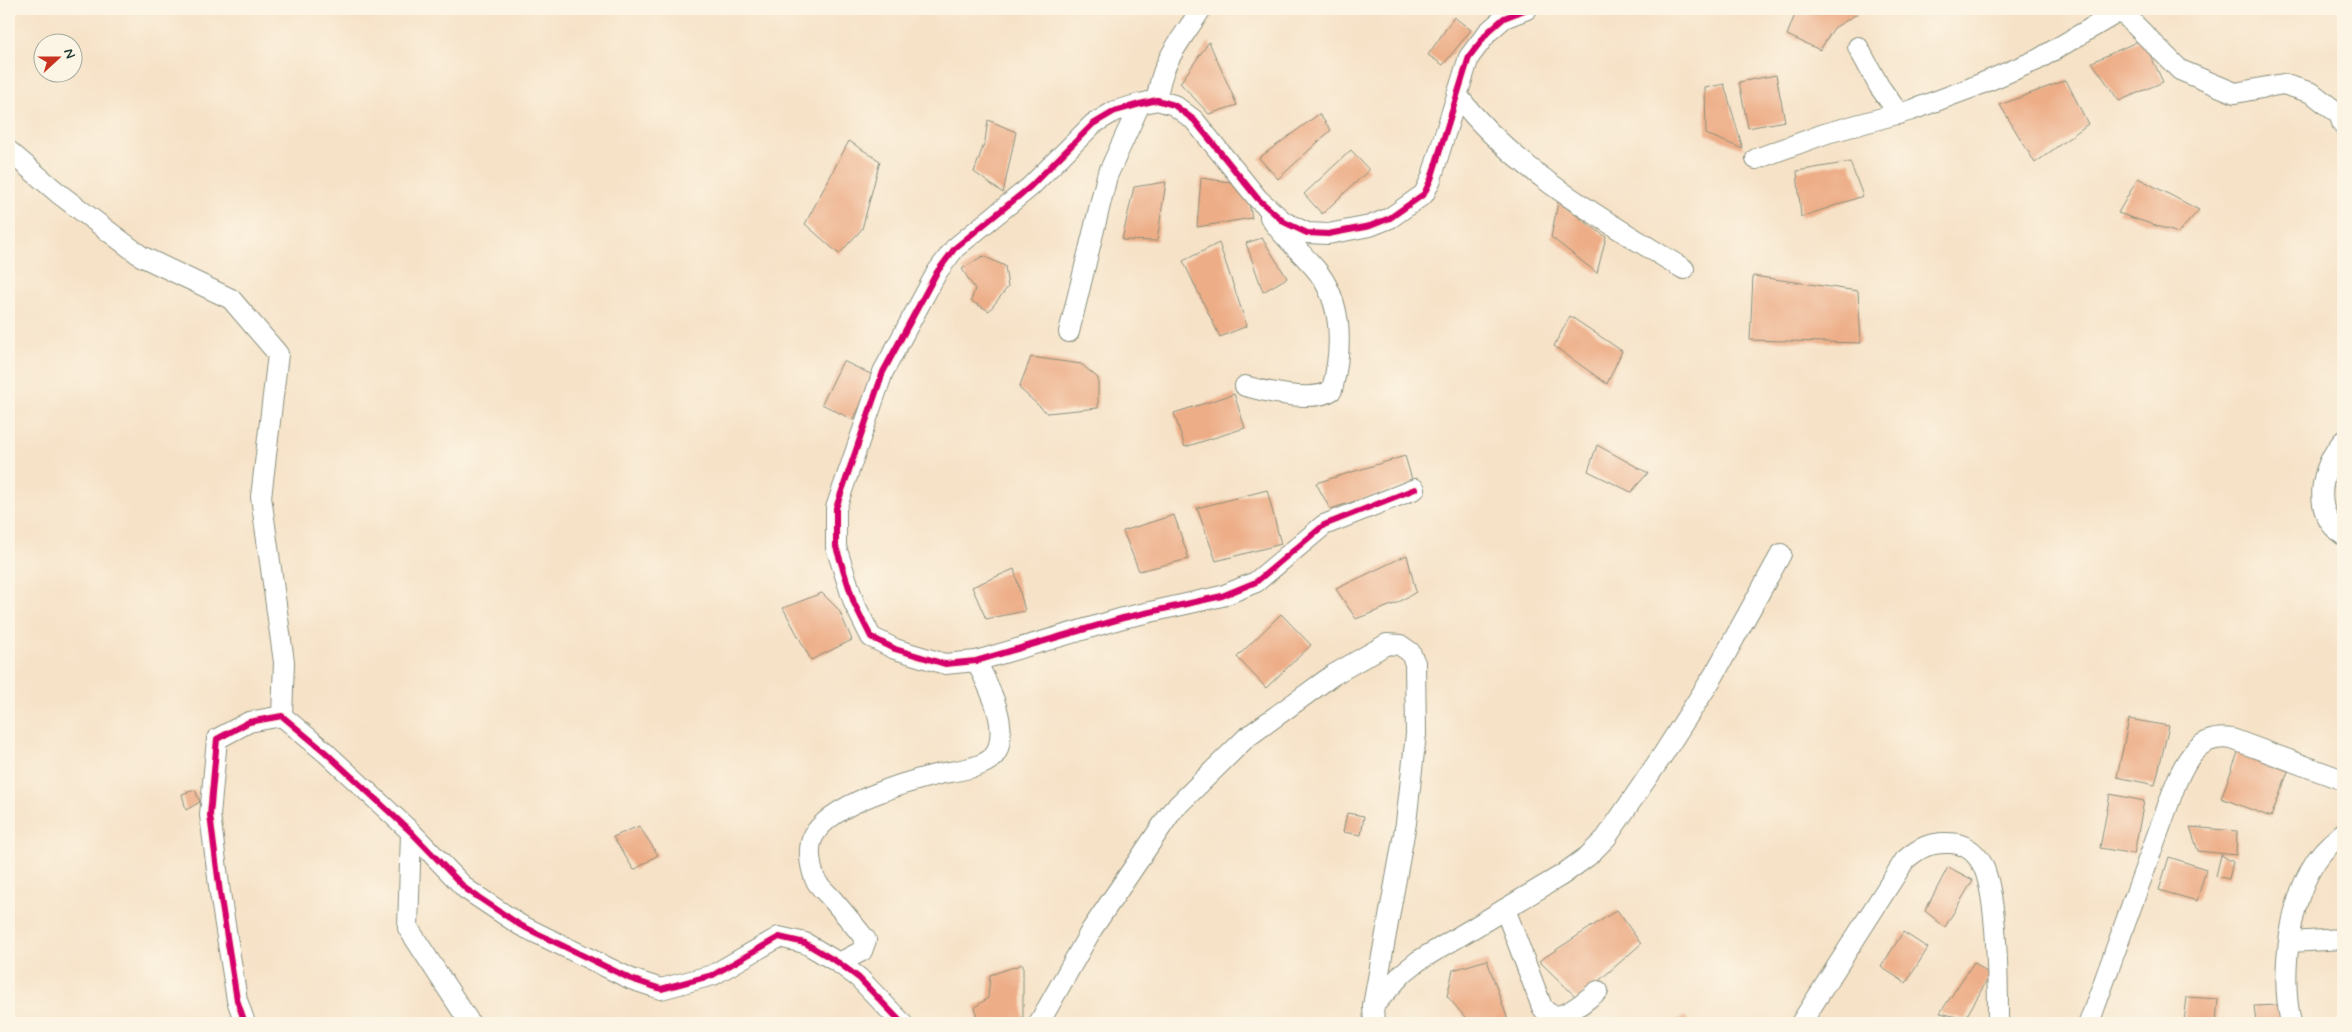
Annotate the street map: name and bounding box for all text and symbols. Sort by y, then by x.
north arrow [32,32,82,82]
text: N [59,46,79,61]

